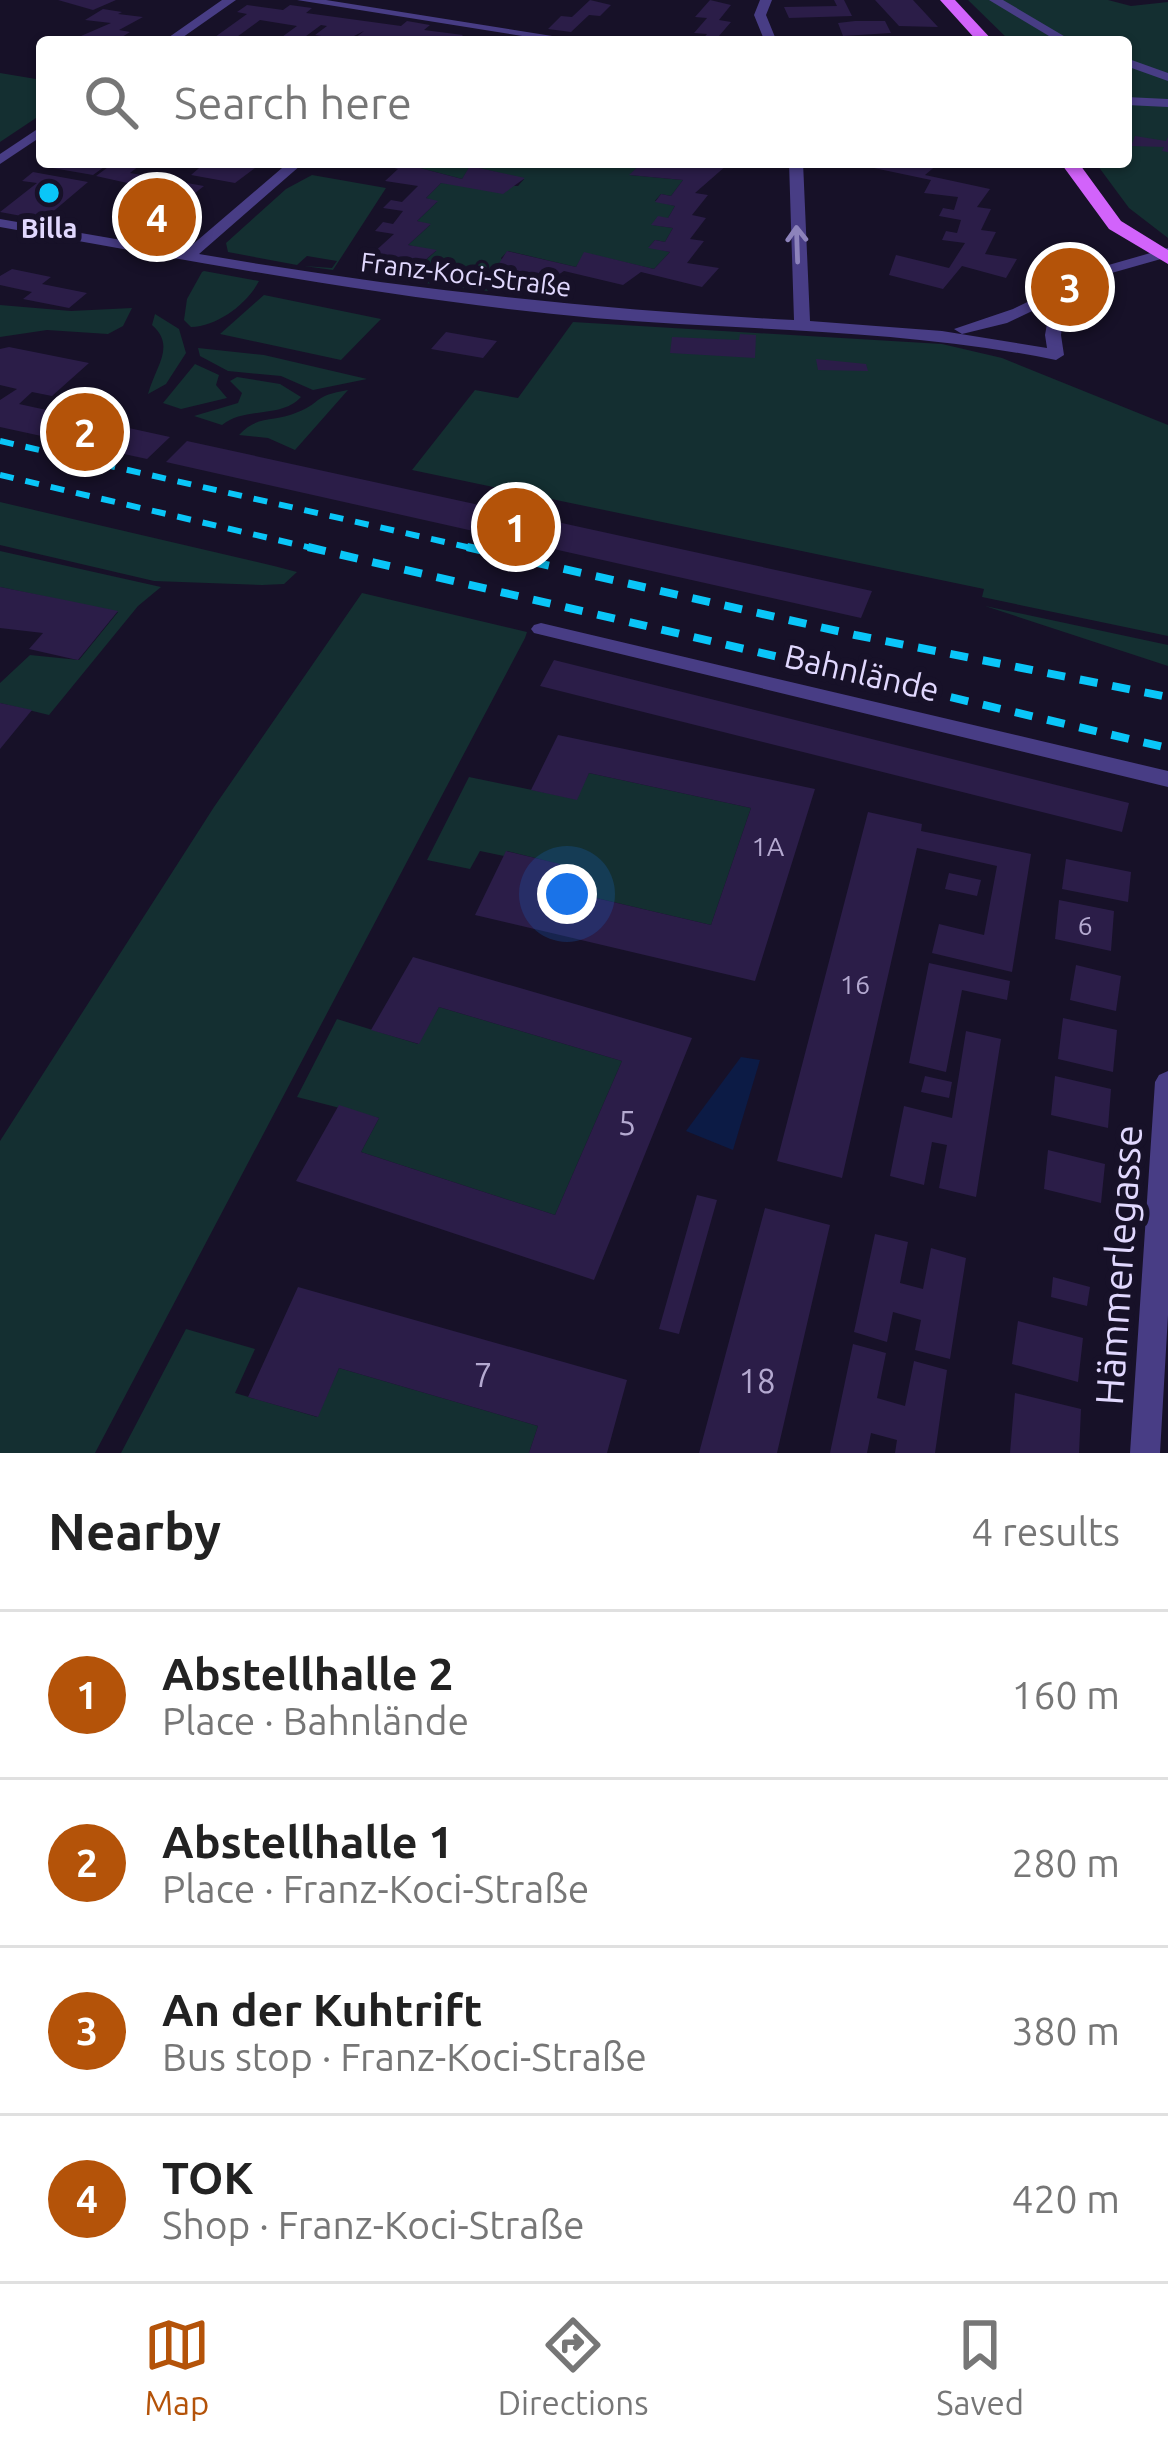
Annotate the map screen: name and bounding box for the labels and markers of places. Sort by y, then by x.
pin: 4 [118,172,196,262]
marker: Billa [36,180,62,206]
place label: Billa [21,213,77,243]
pin: 3 [1031,242,1109,332]
pin: 2 [46,387,124,477]
pin: 1 [477,482,555,572]

